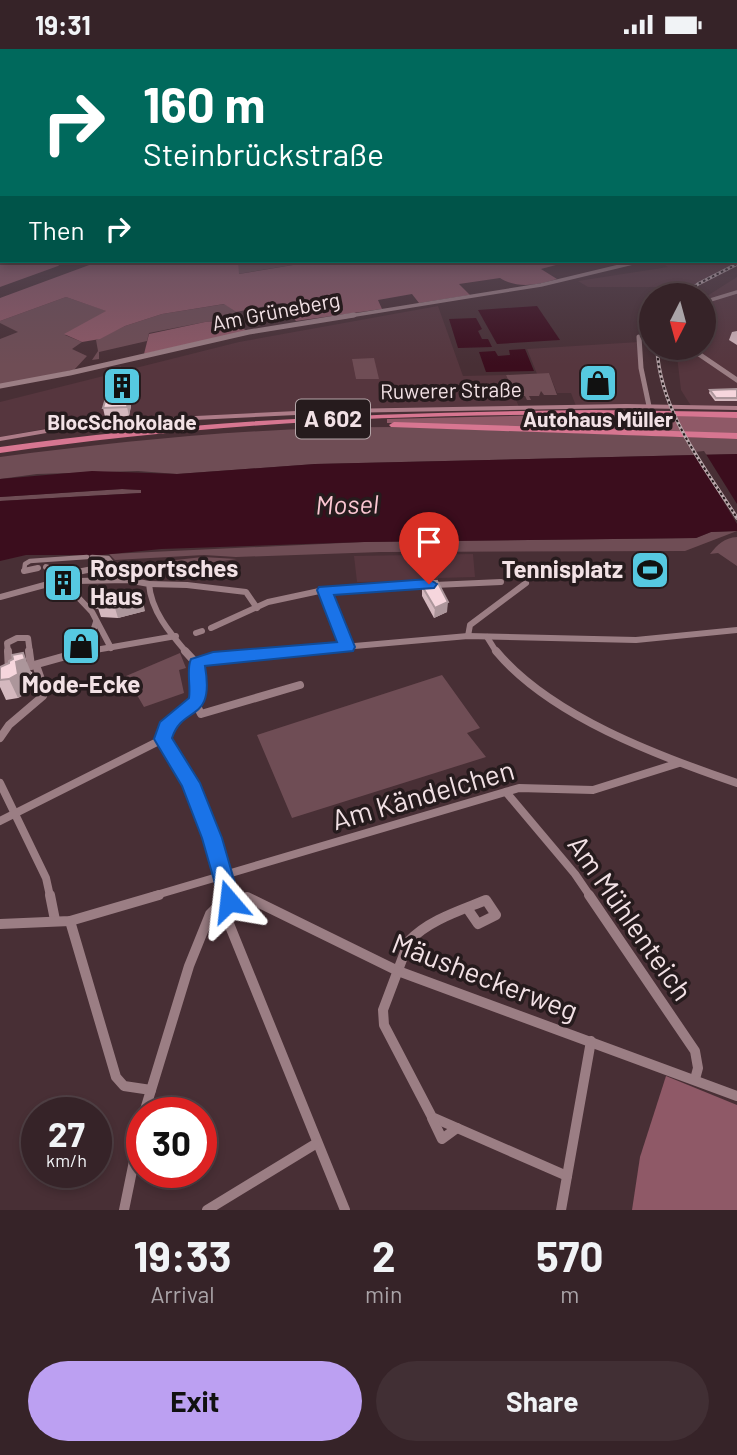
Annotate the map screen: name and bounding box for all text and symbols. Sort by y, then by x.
text: 19:31 [35,9,91,40]
text: 160 m [143,74,265,133]
icon: right [28,77,119,168]
text: Steinbrückstraße [143,134,384,172]
icon: right [99,210,137,248]
text: Then [28,214,85,245]
north arrow [639,283,716,361]
map controls [639,283,716,360]
street label: Am Grüneberg [210,286,342,335]
shop icon: Autohaus Müller [577,362,619,404]
building icon: BlocSchokolade [101,365,143,407]
street label: Ruwerer Straße [380,376,522,403]
road number: A 602 [296,399,370,439]
place label: Autohaus Müller [523,406,673,431]
place label: BlocSchokolade [47,409,197,434]
water label: Mosel [315,487,379,520]
pin [399,512,459,584]
icon: arrive [410,523,448,561]
sports icon: Tennisplatz [629,549,671,591]
place label: Rosportsches Haus [90,553,238,610]
place label: Tennisplatz [501,554,623,583]
building icon: Rosportsches Haus [42,562,84,604]
shop icon: Mode-Ecke [60,625,102,667]
place label: Mode-Ecke [22,669,140,698]
street label: Am Kändelchen [328,752,518,836]
street label: Am Mühlenteich [561,828,700,1007]
position arrow [192,864,266,938]
street label: Mäusheckerweg [388,925,583,1027]
speed limit sign: 30 [126,1097,217,1188]
text: 27 [48,1112,85,1154]
text: km/h [46,1149,87,1171]
text: 19:33 [134,1230,231,1280]
text: 2 [372,1230,395,1280]
text: 570 [536,1230,603,1280]
text: Arrival [150,1280,215,1308]
text: min [365,1280,402,1308]
text: m [560,1280,579,1308]
button: Exit [28,1361,362,1441]
button: Share [376,1361,709,1441]

